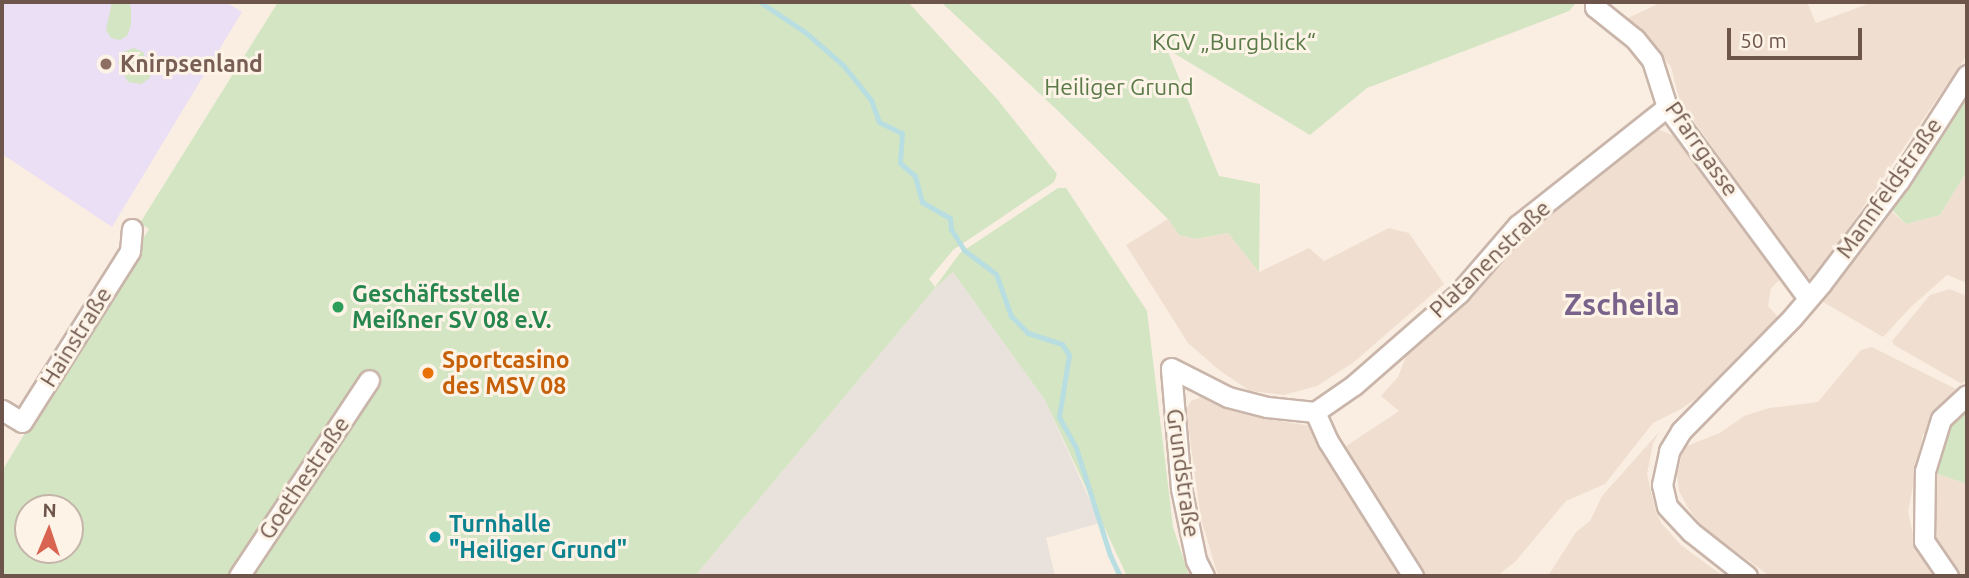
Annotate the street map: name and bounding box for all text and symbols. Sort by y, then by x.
scale bar [1731,14,1866,58]
park label: KGV „Burgblick“ [1152,28,1316,56]
text: 50 m [1740,28,1787,52]
place label: Knirpsenland [120,50,263,78]
marker: Knirpsenland [98,56,114,72]
park label: Heiliger Grund [1044,73,1194,101]
street label: Pfarrgasse [1659,96,1745,202]
street label: Mannfeldstraße [1830,112,1948,264]
street label: Platanenstraße [1424,194,1556,324]
place label: Geschäftsstelle Meißner SV 08 e.V. [352,280,551,334]
street label: Hainstraße [34,282,118,392]
district label: Zscheila [1564,286,1680,322]
marker: Geschäftsstelle Meißner SV 08 e.V. [330,299,346,315]
place label: Sportcasino des MSV 08 [442,346,570,400]
marker: Sportcasino des MSV 08 [420,365,436,381]
street label: Grundstraße [1160,407,1206,539]
street label: Goethestraße [253,411,355,545]
north arrow [14,494,84,564]
text: N [42,499,57,521]
place label: Turnhalle "Heiliger Grund" [449,510,627,564]
marker: Turnhalle "Heiliger Grund" [427,529,443,545]

